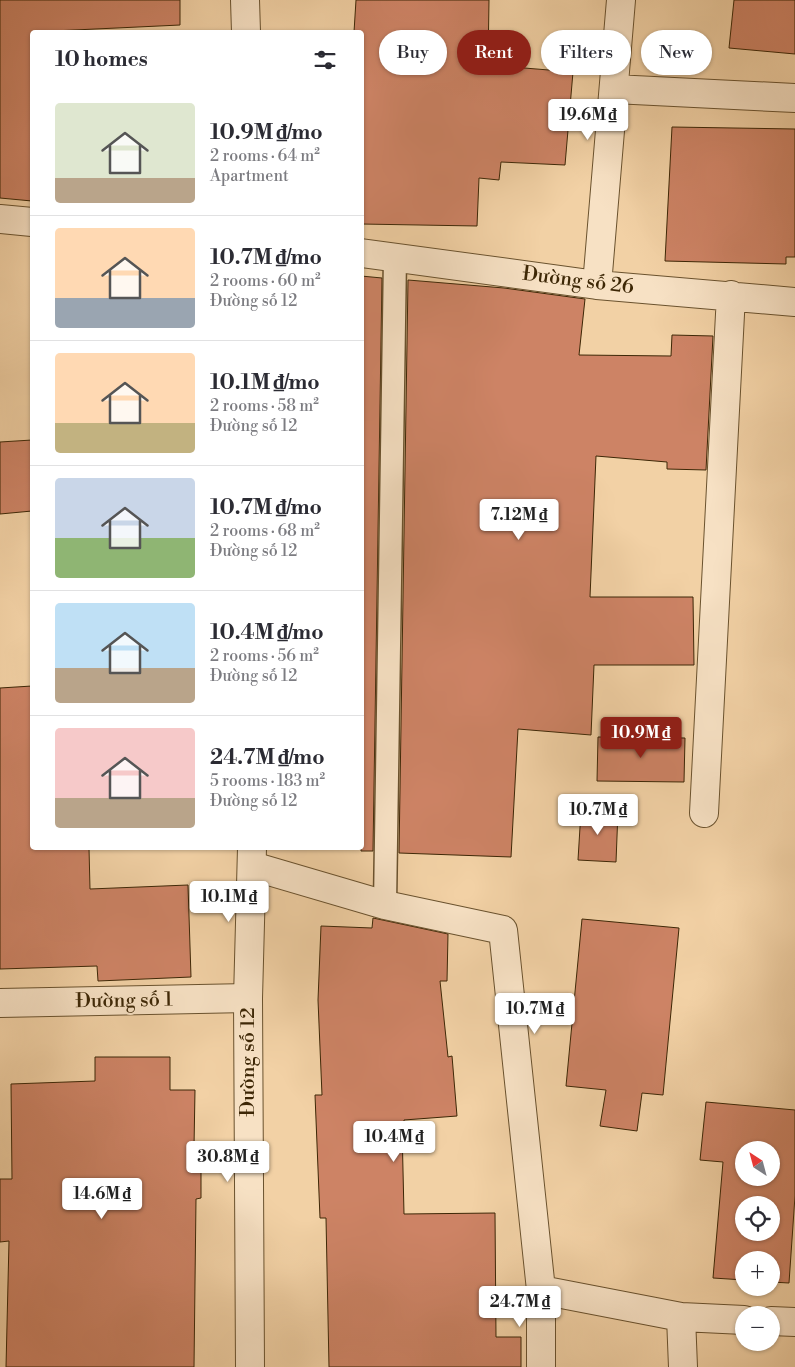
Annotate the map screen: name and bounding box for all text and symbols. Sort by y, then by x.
chip: Buy [379,30,447,75]
chip: Rent [457,30,531,75]
chip: Filters [541,30,631,75]
chip: New [641,30,712,75]
icon: filters [311,46,339,74]
text: 10 homes [55,47,148,73]
pin: 19.6M ₫ [542,98,634,141]
text: 19.6M ₫ [559,105,617,125]
text: 10.9M ₫/mo [210,120,323,146]
icon: home [95,123,155,183]
text: 2 rooms · 64 m² [210,146,320,166]
text: Apartment [210,166,289,186]
text: 10.7M ₫/mo [210,245,322,271]
icon: home [95,248,155,308]
street label: Đường số 26 [521,262,635,300]
text: 2 rooms · 60 m² [210,271,321,291]
text: Đường số 12 [210,291,297,311]
text: 10.1M ₫/mo [210,370,320,396]
icon: home [95,373,155,433]
text: 2 rooms · 58 m² [210,396,319,416]
text: Đường số 12 [210,416,297,436]
text: 10.7M ₫/mo [210,495,322,521]
icon: home [95,498,155,558]
pin: 7.12M ₫ [473,498,565,541]
text: 7.12M ₫ [491,505,547,525]
text: 2 rooms · 68 m² [210,521,320,541]
text: Đường số 12 [210,541,297,561]
text: 10.4M ₫/mo [210,620,324,646]
icon: home [95,623,155,683]
text: 2 rooms · 56 m² [210,646,319,666]
text: Đường số 12 [210,666,297,686]
pin: 10.9M ₫ [595,716,687,759]
text: 10.9M ₫ [612,723,670,743]
text: 24.7M ₫/mo [210,745,325,771]
icon: home [95,748,155,808]
text: 5 rooms · 183 m² [210,771,325,791]
text: Đường số 12 [210,791,297,811]
pin: 10.7M ₫ [552,794,644,836]
text: 10.7M ₫ [569,800,627,820]
pin: 10.1M ₫ [183,880,275,923]
text: 10.1M ₫ [201,887,257,907]
street label: Đường số 1 [75,988,173,1014]
pin: 10.7M ₫ [489,992,581,1035]
text: 10.7M ₫ [506,999,564,1019]
street label: Đường số 12 [236,1007,261,1117]
pin: 10.4M ₫ [348,1120,440,1163]
text: 10.4M ₫ [364,1127,424,1147]
pin: 30.8M ₫ [182,1140,274,1183]
north arrow [735,1141,780,1186]
map controls [735,1141,780,1351]
text: 30.8M ₫ [197,1147,259,1167]
pin: 14.6M ₫ [56,1178,148,1220]
text: 14.6M ₫ [73,1184,131,1204]
button: locate [735,1196,780,1241]
button: + [735,1251,780,1296]
pin: 24.7M ₫ [474,1286,566,1328]
text: 24.7M ₫ [490,1292,550,1312]
button: − [735,1306,780,1351]

